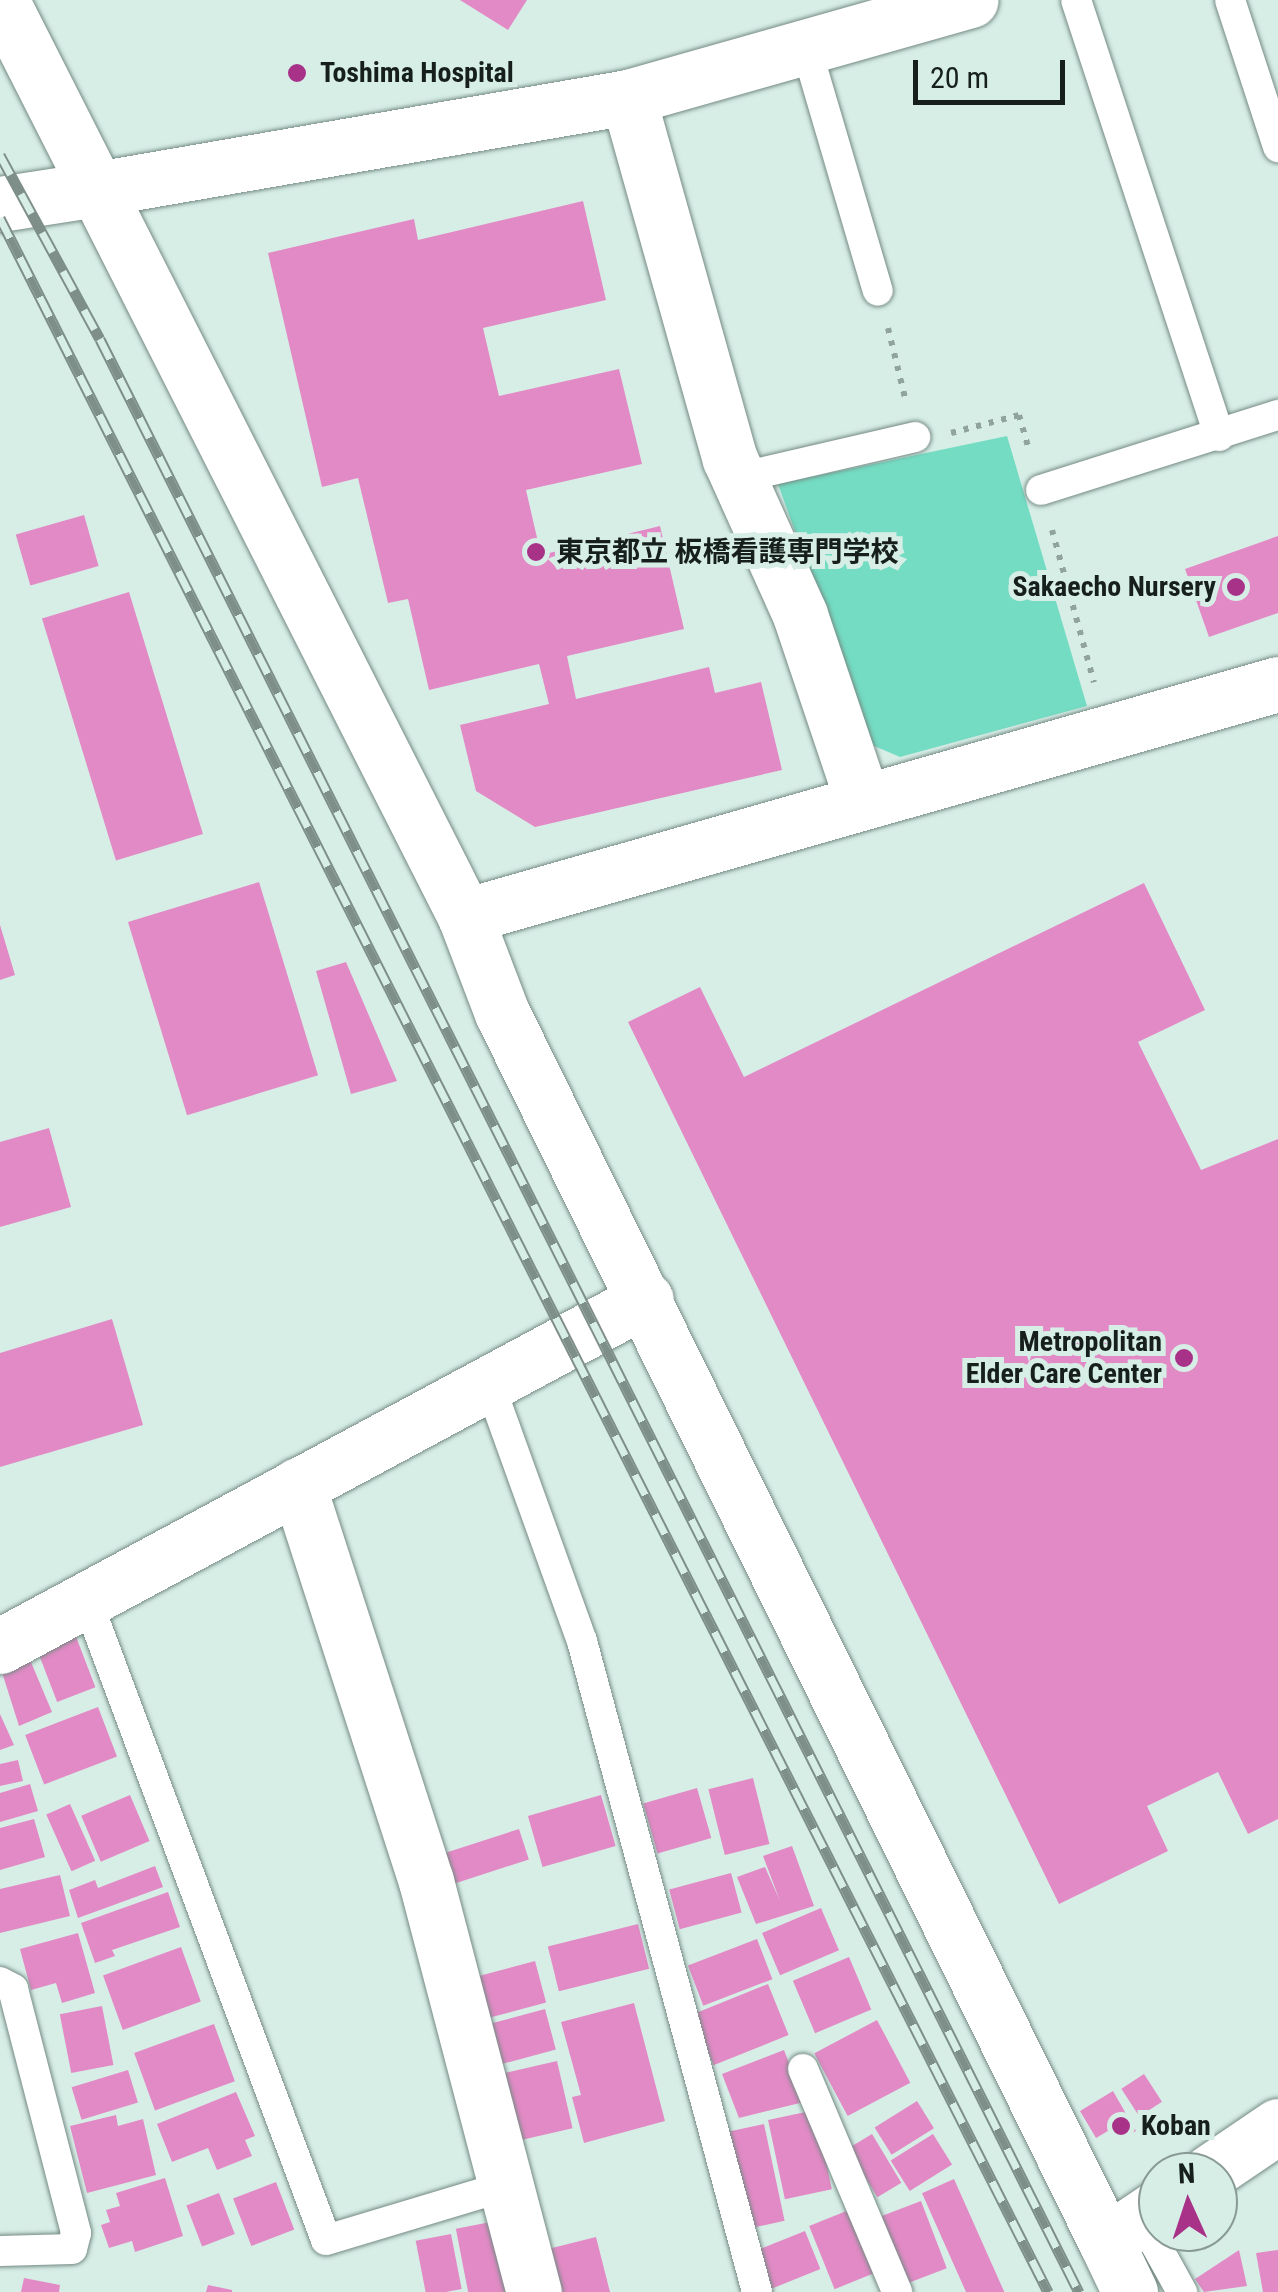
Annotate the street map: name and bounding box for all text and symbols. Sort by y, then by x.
scale bar [918,40,1070,102]
place label: Toshima Hospital [320,56,514,90]
marker: Toshima Hospital [284,60,310,86]
text: 20 m [930,60,989,95]
place label: 東京都立 板橋看護専門学校 [556,535,898,569]
marker: 東京都立 板橋看護専門学校 [525,541,547,563]
place label: Sakaecho Nursery [1012,570,1216,604]
marker: Sakaecho Nursery [1225,576,1247,598]
place label: Metropolitan Elder Care Center [966,1325,1162,1391]
marker: Metropolitan Elder Care Center [1171,1345,1197,1371]
place label: Koban [1141,2109,1211,2143]
marker: Koban [1110,2115,1132,2137]
north arrow [1138,2152,1238,2252]
text: N [1177,2157,1196,2190]

